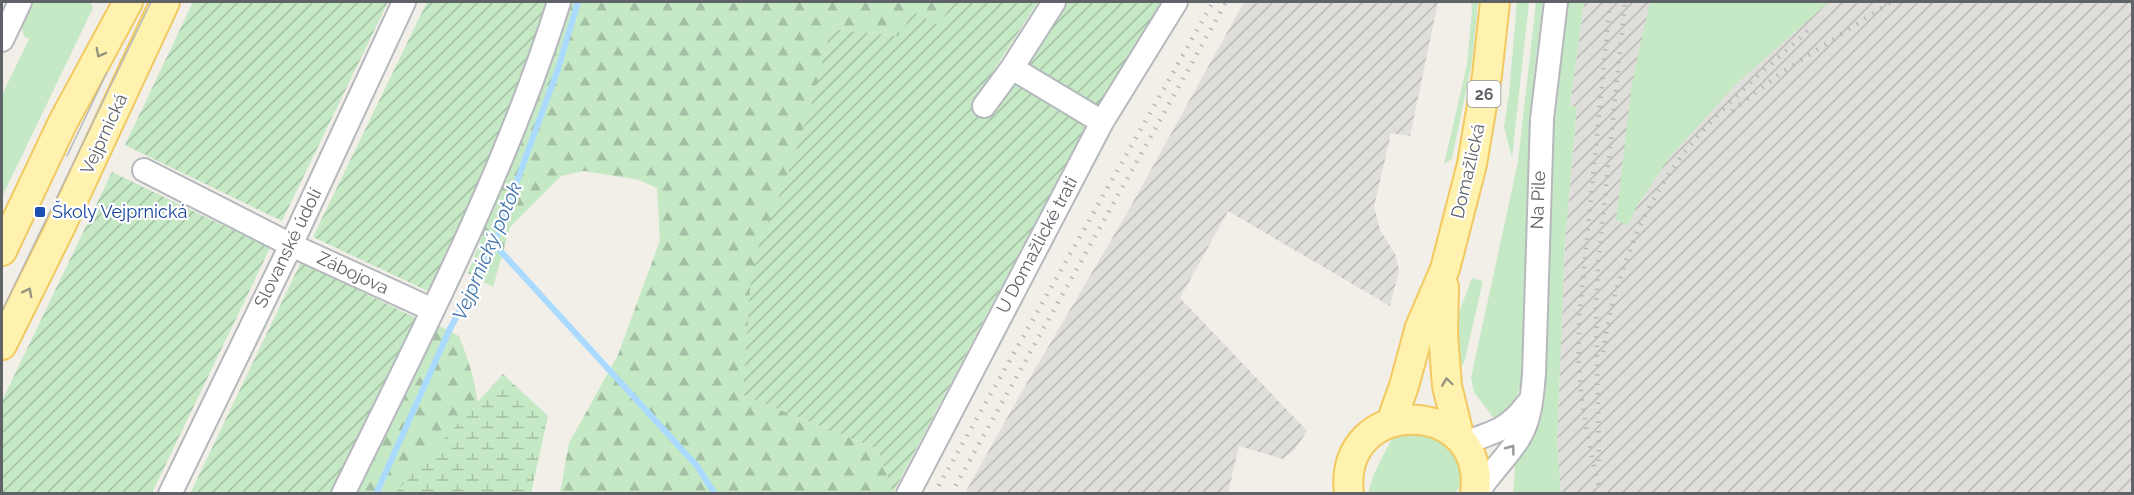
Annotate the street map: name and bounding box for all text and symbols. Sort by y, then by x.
one-way arrow [96,47,107,57]
road number: 26 [1468,81,1500,107]
street label: Vejprnická [76,90,131,178]
street label: Domažlická [1446,121,1489,220]
street label: Na Pile [1526,170,1549,230]
street label: U Domažlické trati [992,173,1081,317]
water label: Vejprnický potok [447,178,527,324]
street label: Slovanské údolí [250,185,326,311]
place label: Školy Vejprnická [52,200,187,222]
marker: Školy Vejprnická [33,205,47,219]
street label: Zábojova [314,247,392,298]
one-way arrow [20,288,32,299]
one-way arrow [1442,378,1454,387]
one-way arrow [1503,445,1514,456]

